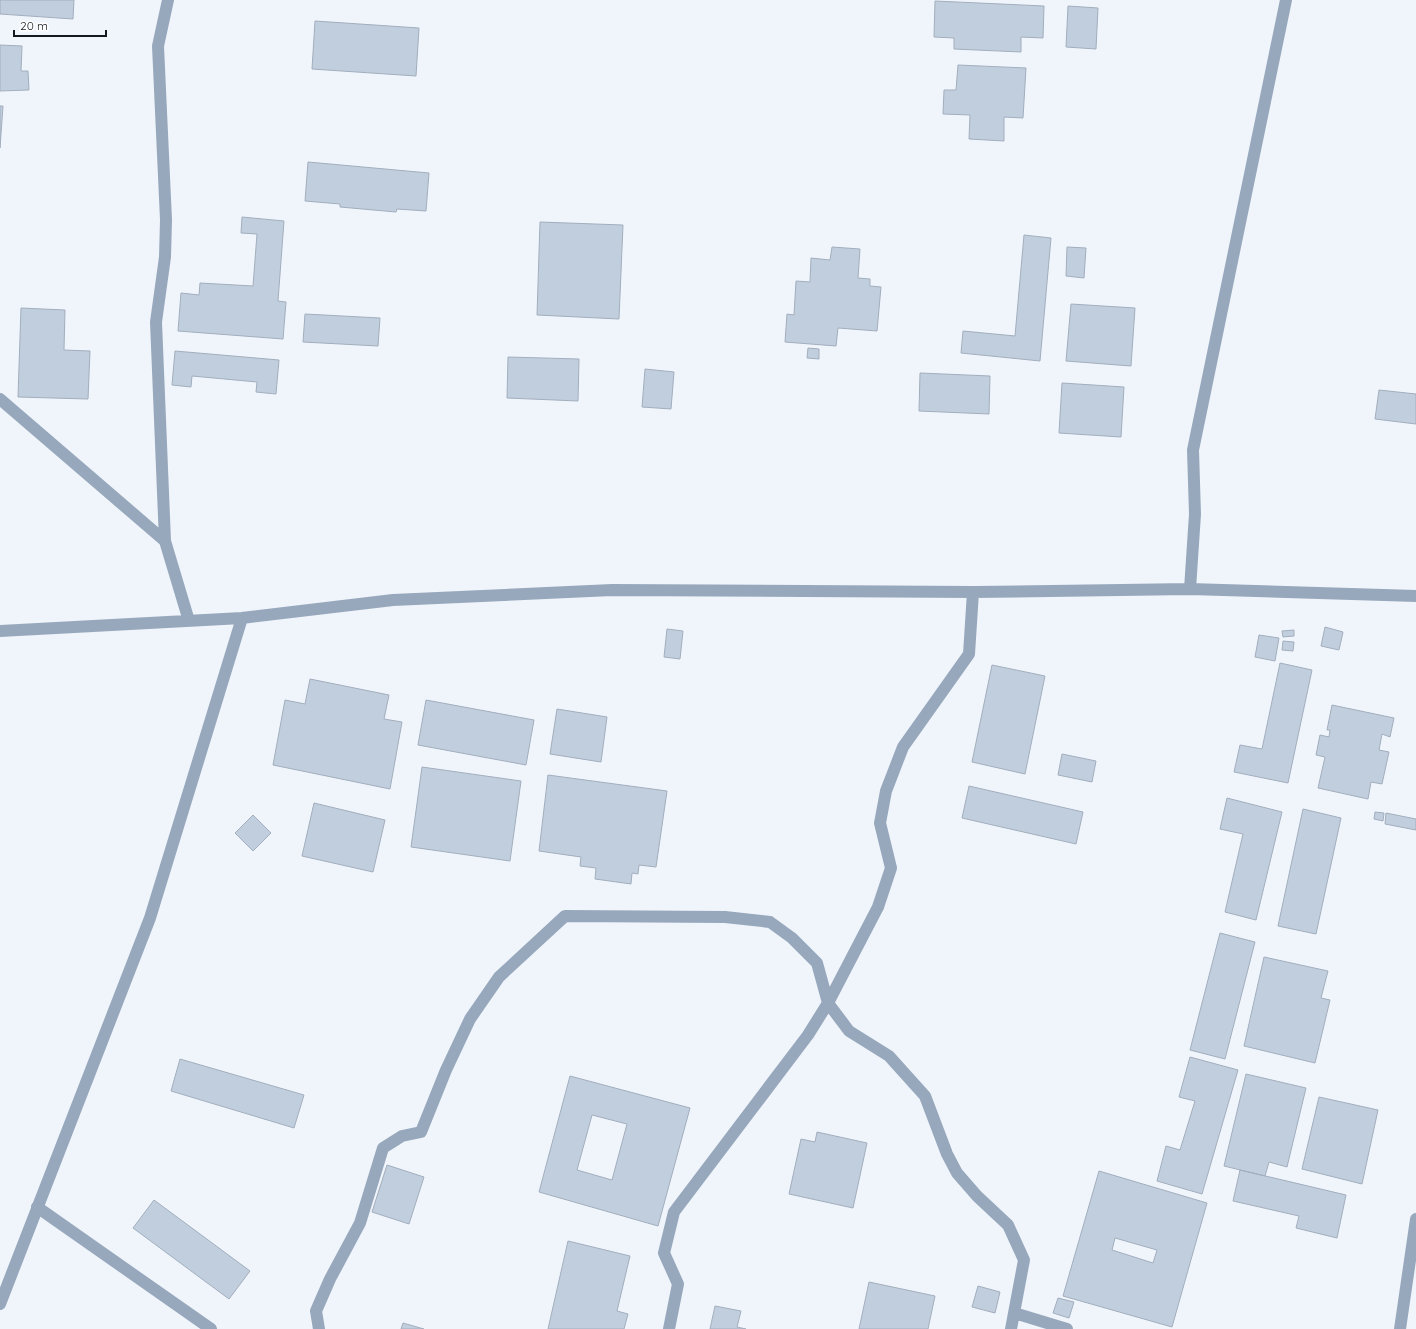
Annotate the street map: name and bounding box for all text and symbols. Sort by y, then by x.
scale bar [14,12,106,38]
text: 20 m [20,18,48,33]

